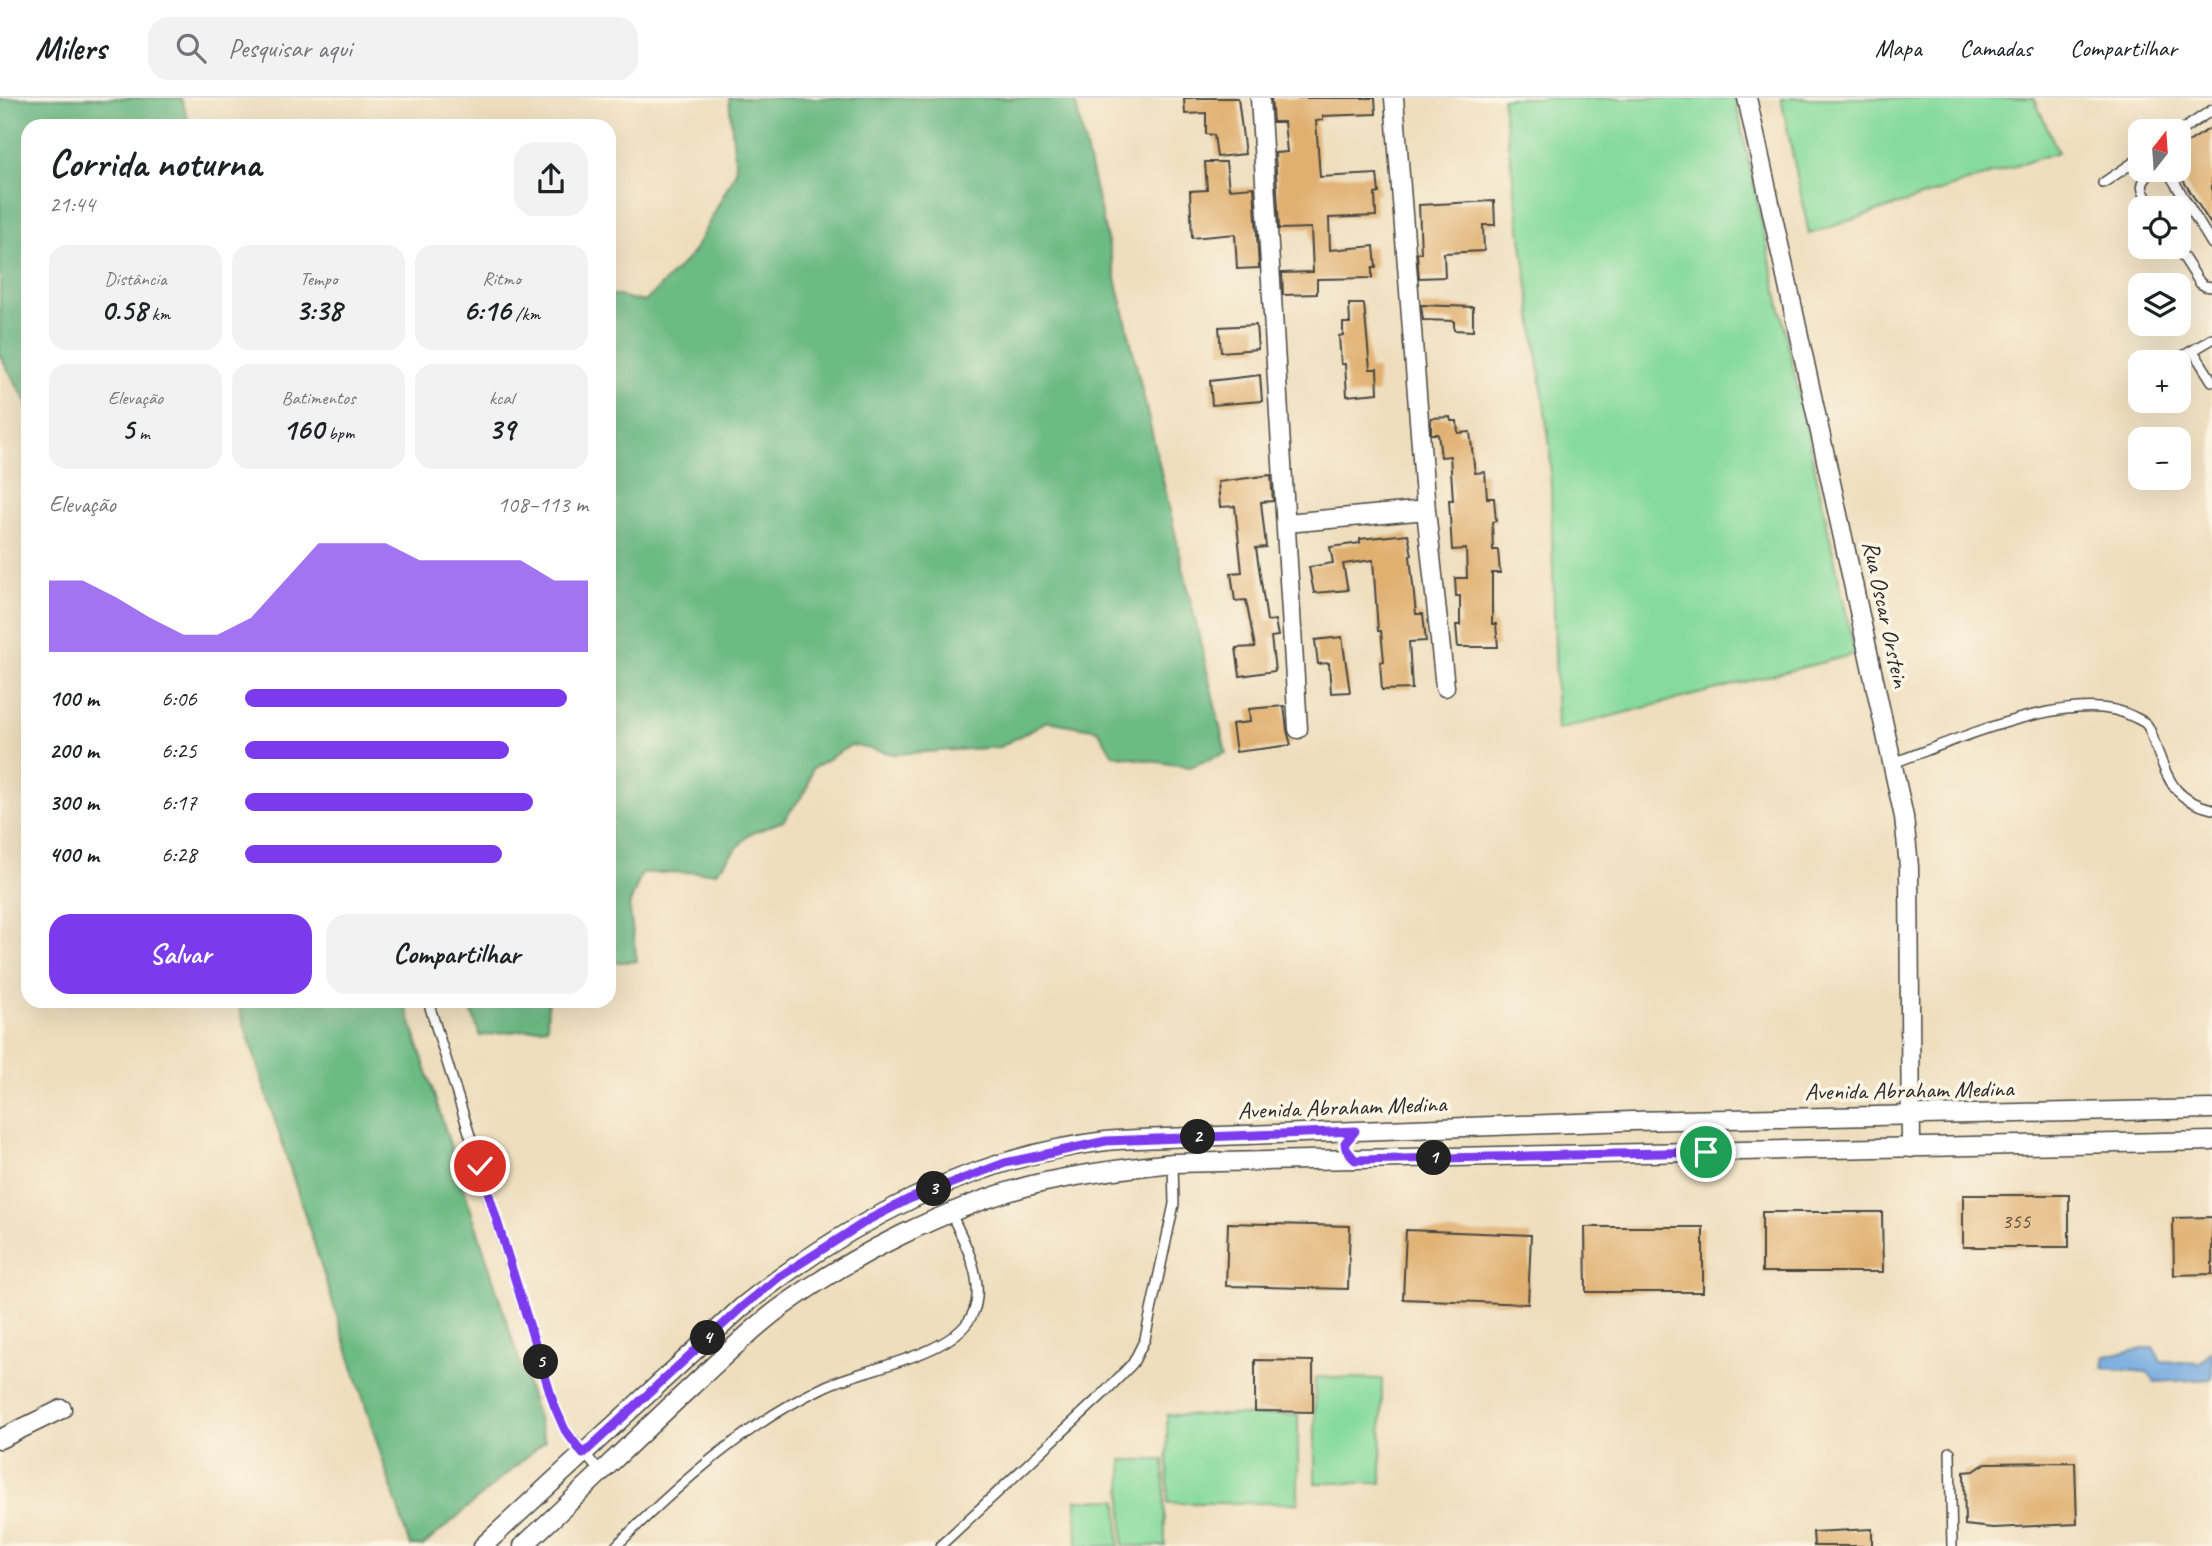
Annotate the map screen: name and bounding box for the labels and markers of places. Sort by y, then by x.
pin: 2 [1180,1119,1216,1154]
pin [1676,1122,1736,1182]
pin [450,1136,510,1196]
pin: 1 [1416,1140,1452,1176]
pin: 3 [916,1172,951,1206]
pin: 4 [690,1320,726,1356]
pin: 5 [524,1344,558,1380]

